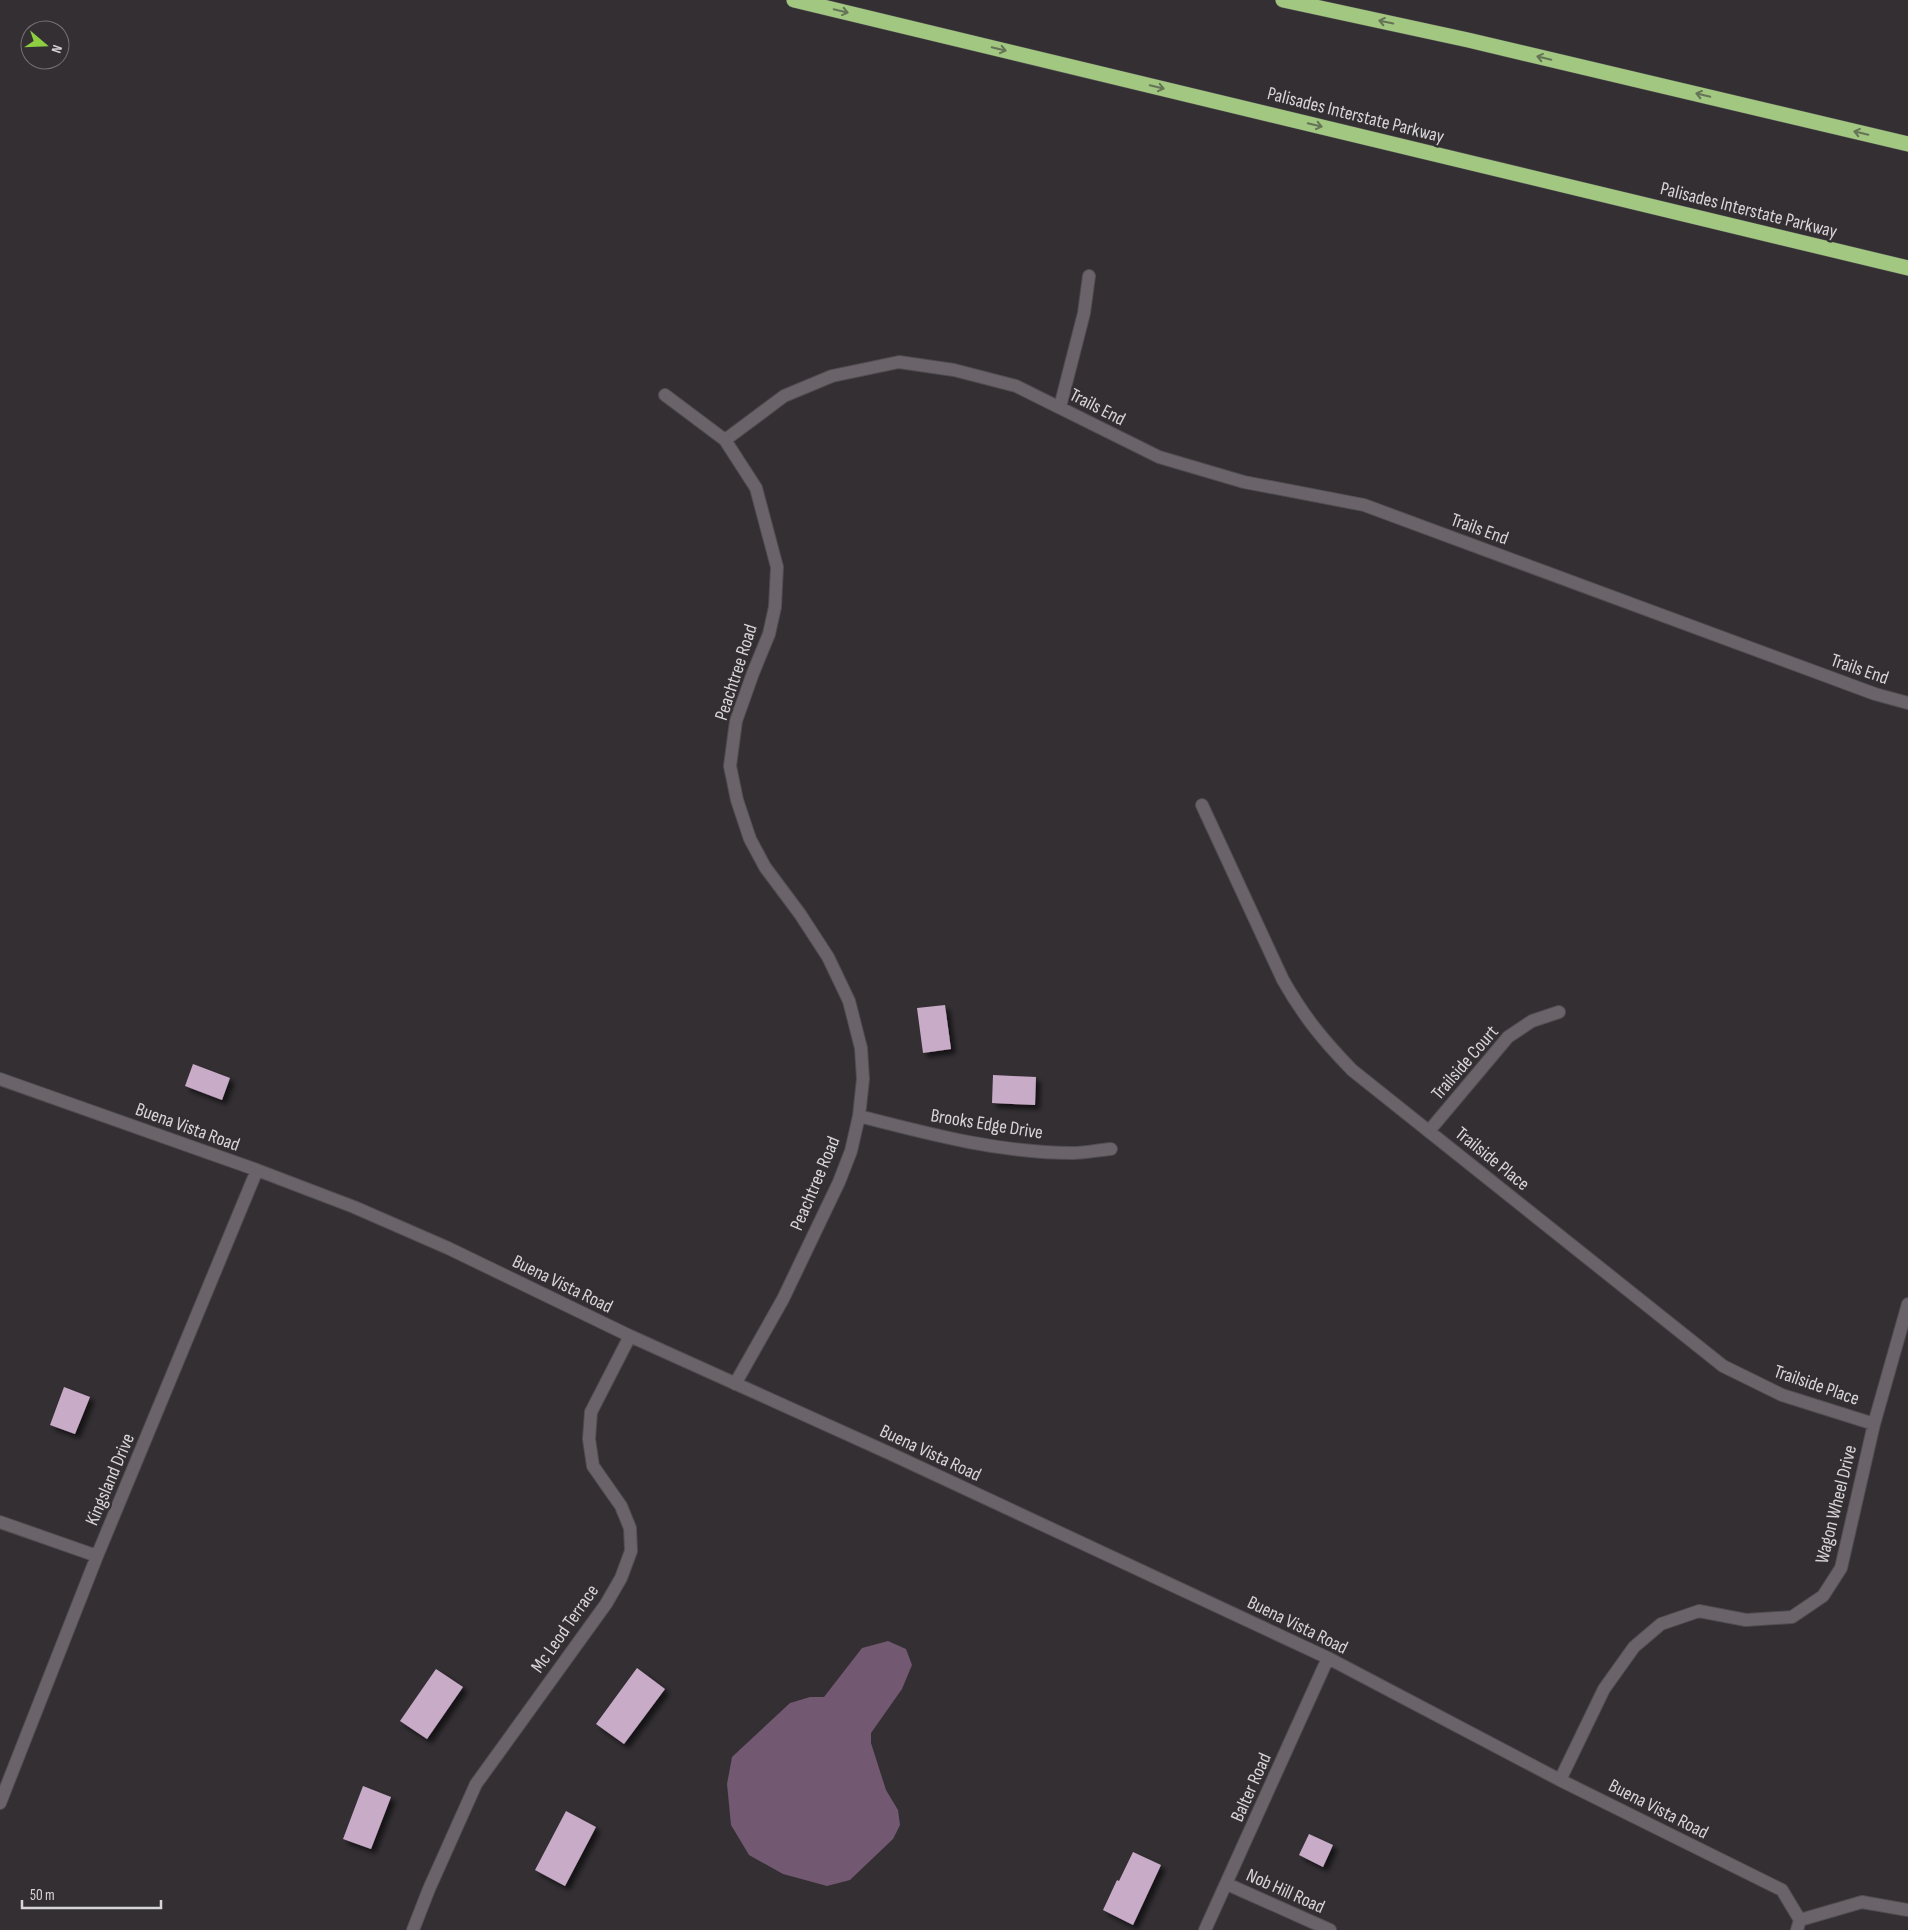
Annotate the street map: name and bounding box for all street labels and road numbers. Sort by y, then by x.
street label: Palisades Interstate Parkway [1265,82,1447,149]
street label: Palisades Interstate Parkway [1658,177,1840,244]
street label: Trails End [1066,384,1129,431]
street label: Trails End [1448,508,1511,550]
street label: Peachtree Road [710,621,763,723]
street label: Trails End [1828,649,1891,690]
street label: Trailside Court [1427,1021,1504,1105]
street label: Buena Vista Road [132,1098,243,1157]
street label: Brooks Edge Drive [929,1104,1044,1145]
street label: Trailside Place [1450,1122,1534,1196]
street label: Peachtree Road [785,1133,845,1234]
street label: Buena Vista Road [508,1250,616,1319]
street label: Trailside Place [1771,1360,1862,1411]
street label: Buena Vista Road [876,1420,985,1487]
street label: Kingsland Drive [81,1430,140,1529]
street label: Wagon Wheel Drive [1811,1443,1862,1566]
street label: Mc Leod Terrace [526,1580,604,1677]
street label: Buena Vista Road [1243,1591,1351,1660]
street label: Balter Road [1226,1750,1277,1826]
street label: Buena Vista Road [1604,1774,1712,1844]
street label: Nob Hill Road [1243,1864,1328,1919]

